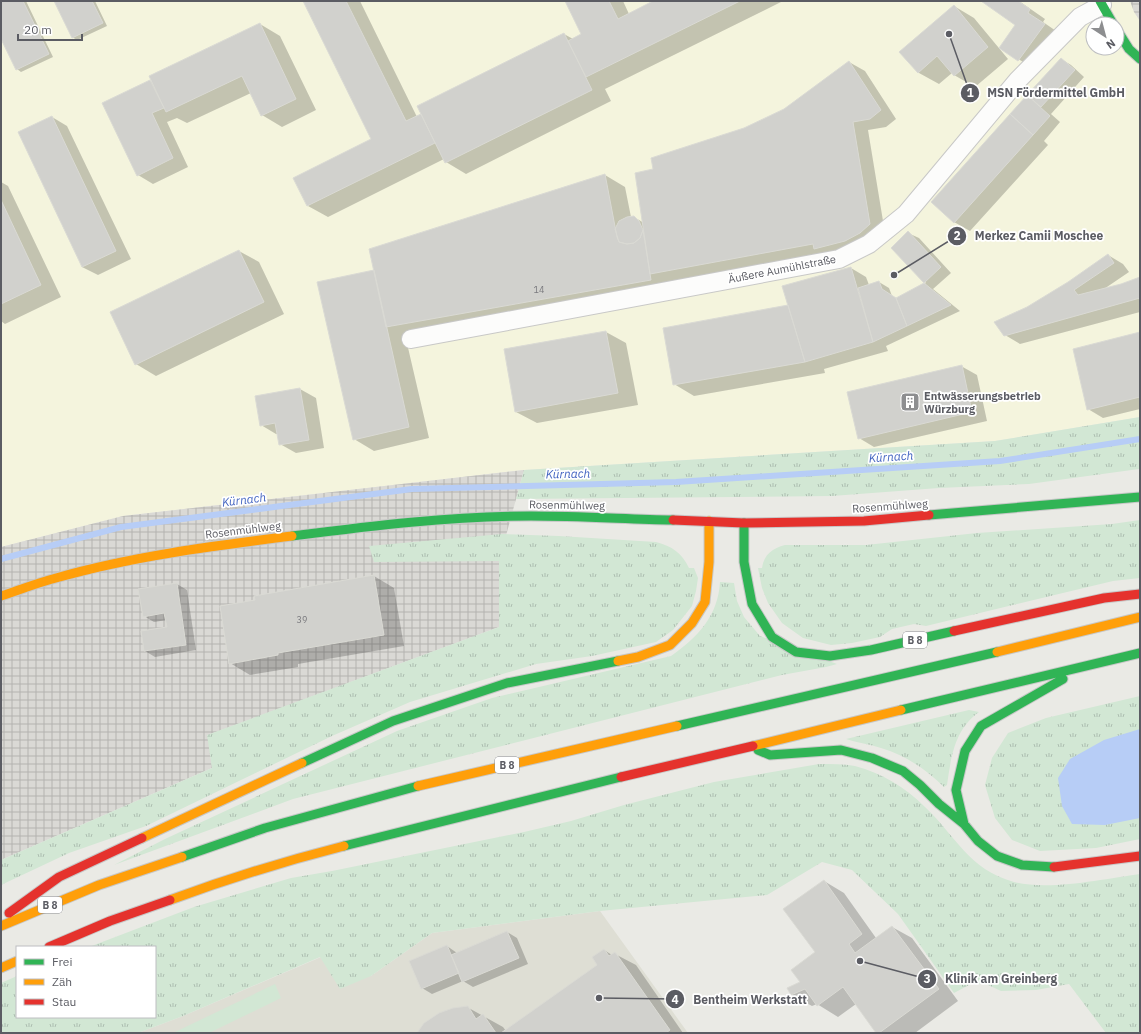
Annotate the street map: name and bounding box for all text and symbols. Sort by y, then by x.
scale bar [18,16,82,42]
north arrow [1085,16,1125,56]
text: 20 m [24,22,52,37]
text: N [1104,36,1118,52]
callout: MSN Fördermittel GmbH [960,81,1133,105]
text: 1 [966,85,974,100]
text: MSN Fördermittel GmbH [987,85,1125,100]
callout: Merkez Camii Moschee [947,224,1111,248]
text: 2 [953,228,961,243]
text: Merkez Camii Moschee [975,228,1103,243]
street label: Äußere Aumühlstraße [727,252,837,286]
house number: 14 [534,284,544,295]
place label: Entwässerungsbetrieb Würzburg [924,389,1041,416]
building icon: Entwässerungsbetrieb Würzburg [899,391,921,413]
water label: Kürnach [868,447,914,466]
water label: Kürnach [546,466,591,481]
water label: Kürnach [221,489,267,510]
street label: Rosenmühlweg [852,496,929,516]
street label: Rosenmühlweg [529,497,605,513]
street label: Rosenmühlweg [204,518,282,542]
house number: 39 [297,614,307,625]
road number: B 8 [903,632,927,648]
road number: B 8 [495,757,519,773]
road number: B 8 [38,897,62,913]
legend [16,946,156,1018]
text: Frei [52,954,72,969]
callout: Klinik am Greinberg [917,967,1065,991]
text: 3 [923,971,931,986]
text: Klinik am Greinberg [945,971,1057,986]
text: Zäh [52,974,72,989]
callout: Bentheim Werkstatt [665,987,815,1011]
text: 4 [671,992,679,1007]
text: Bentheim Werkstatt [693,992,807,1007]
text: Stau [52,994,76,1009]

